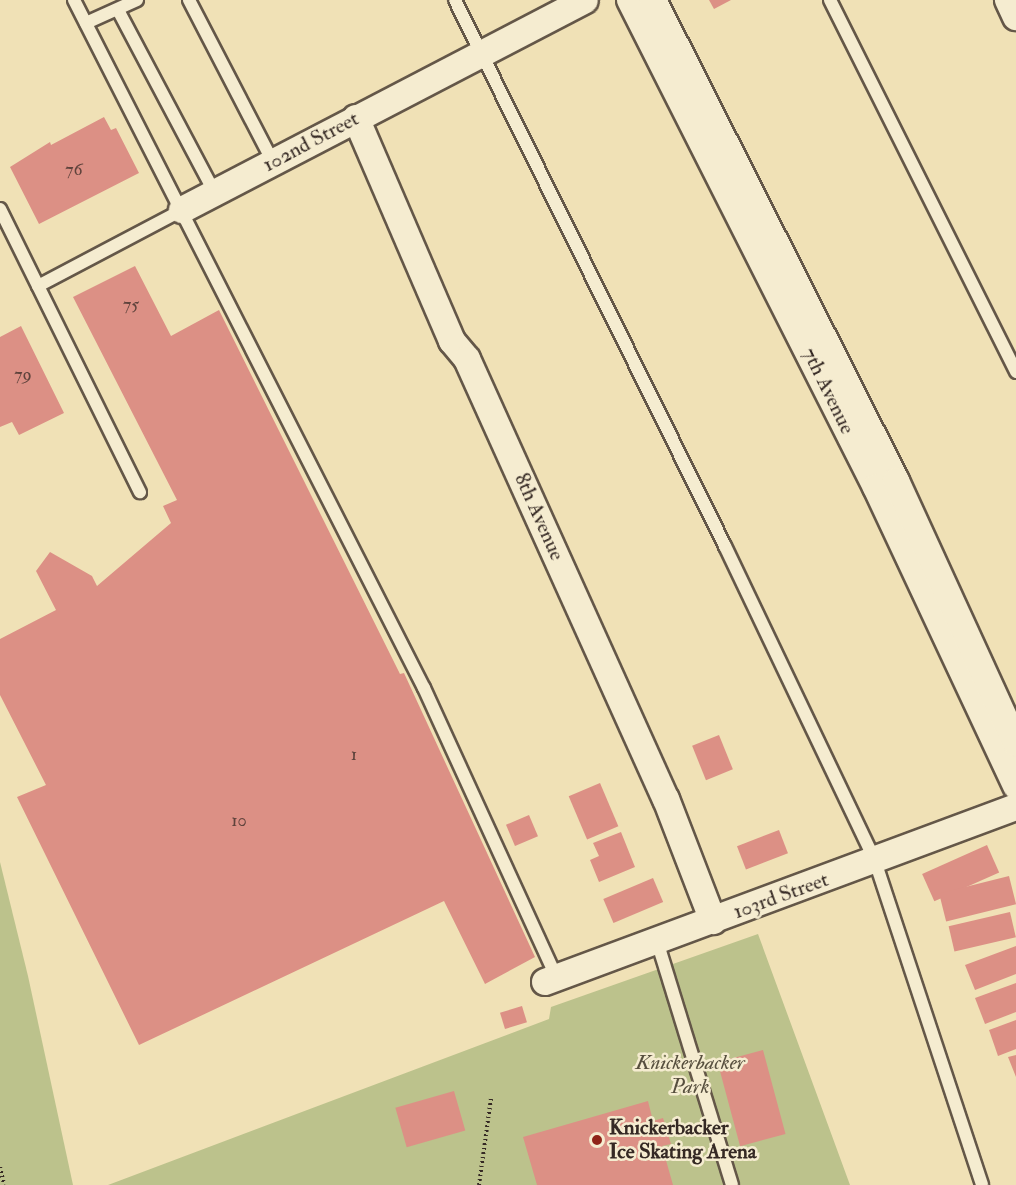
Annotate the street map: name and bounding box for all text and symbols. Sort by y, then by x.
street label: 102nd Street [259,106,363,178]
house number: 76 [65,159,83,181]
house number: 75 [123,294,139,316]
street label: 7th Avenue [796,344,860,438]
house number: 79 [14,364,32,386]
street label: 8th Avenue [509,469,569,565]
house number: 1 [351,744,357,766]
house number: 10 [231,810,247,832]
street label: 103rd Street [730,867,832,925]
park label: Knickerbacker Park [636,1050,744,1100]
place label: Knickerbacker Ice Skating Arena [609,1115,756,1165]
marker: Knickerbacker Ice Skating Arena [590,1133,604,1147]

